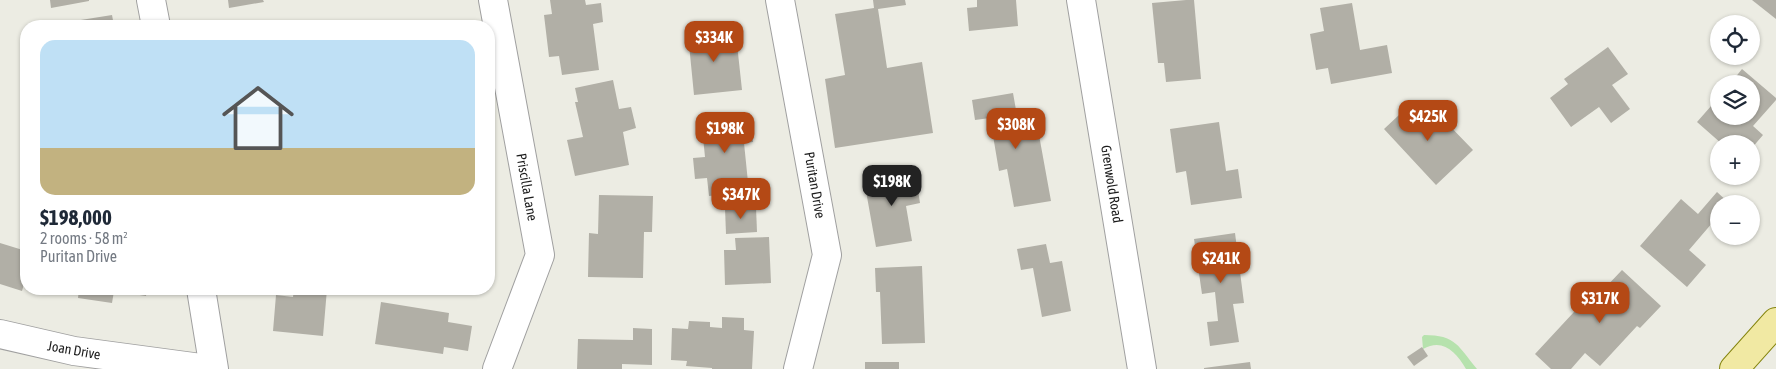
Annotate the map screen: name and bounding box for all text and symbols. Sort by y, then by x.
map controls [1710,15,1760,245]
button: locate [1710,15,1760,65]
pin: $334K [679,20,749,63]
text: $334K [695,28,733,46]
icon: home [213,73,303,163]
button: layers [1710,75,1760,125]
pin: $425K [1393,100,1463,142]
text: $425K [1409,107,1447,125]
pin: $308K [981,108,1051,150]
pin: $198K [690,112,760,154]
text: $308K [997,115,1035,133]
text: $198K [706,119,744,137]
button: + [1710,135,1760,185]
street label: Grenwold Road [1098,144,1126,224]
street label: Puritan Drive [801,150,829,220]
street label: Priscilla Lane [513,152,541,222]
pin: $198K [857,164,927,207]
text: $198K [873,172,911,190]
pin: $347K [706,178,776,220]
text: $347K [722,185,760,203]
button: − [1710,195,1760,245]
text: $198,000 [40,205,112,229]
text: 2 rooms · 58 m² [40,229,128,247]
pin: $241K [1186,242,1256,284]
text: Puritan Drive [40,247,117,265]
text: $241K [1202,249,1240,267]
pin: $317K [1565,282,1635,324]
text: $317K [1581,289,1619,307]
street label: Joan Drive [46,337,102,363]

